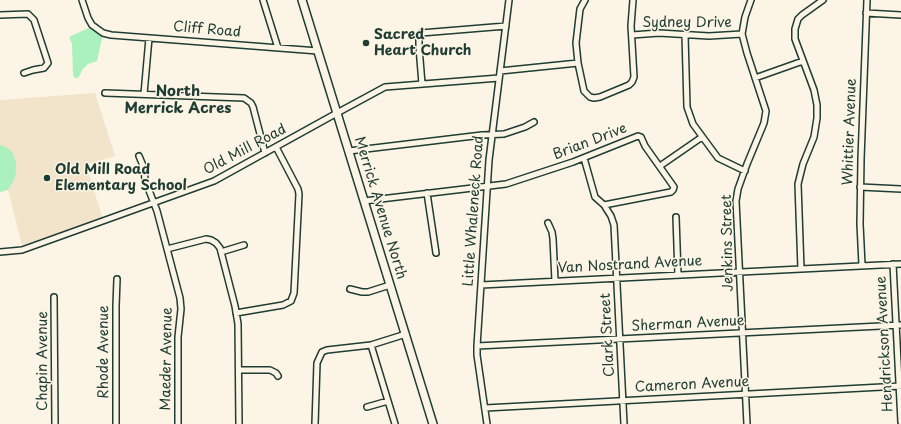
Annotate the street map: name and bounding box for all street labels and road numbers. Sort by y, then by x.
street label: Sydney Drive [642,15,732,31]
street label: Cliff Road [172,19,242,41]
street label: Whittier Avenue [840,78,860,186]
street label: Brian Drive [551,120,629,164]
street label: Old Mill Road [201,121,289,179]
street label: Merrick Avenue North [350,135,410,281]
street label: Little Whaleneck Road [460,135,488,287]
street label: Jenkins Street [719,194,737,292]
street label: Van Nostrand Avenue [557,253,703,277]
street label: Hendrickson Avenue [873,276,897,412]
street label: Clark Street [597,293,619,377]
street label: Rhode Avenue [96,305,112,399]
street label: Maeder Avenue [158,307,176,411]
street label: Chapin Avenue [35,311,51,411]
street label: Sherman Avenue [631,313,745,335]
street label: Cameron Avenue [634,374,750,396]

